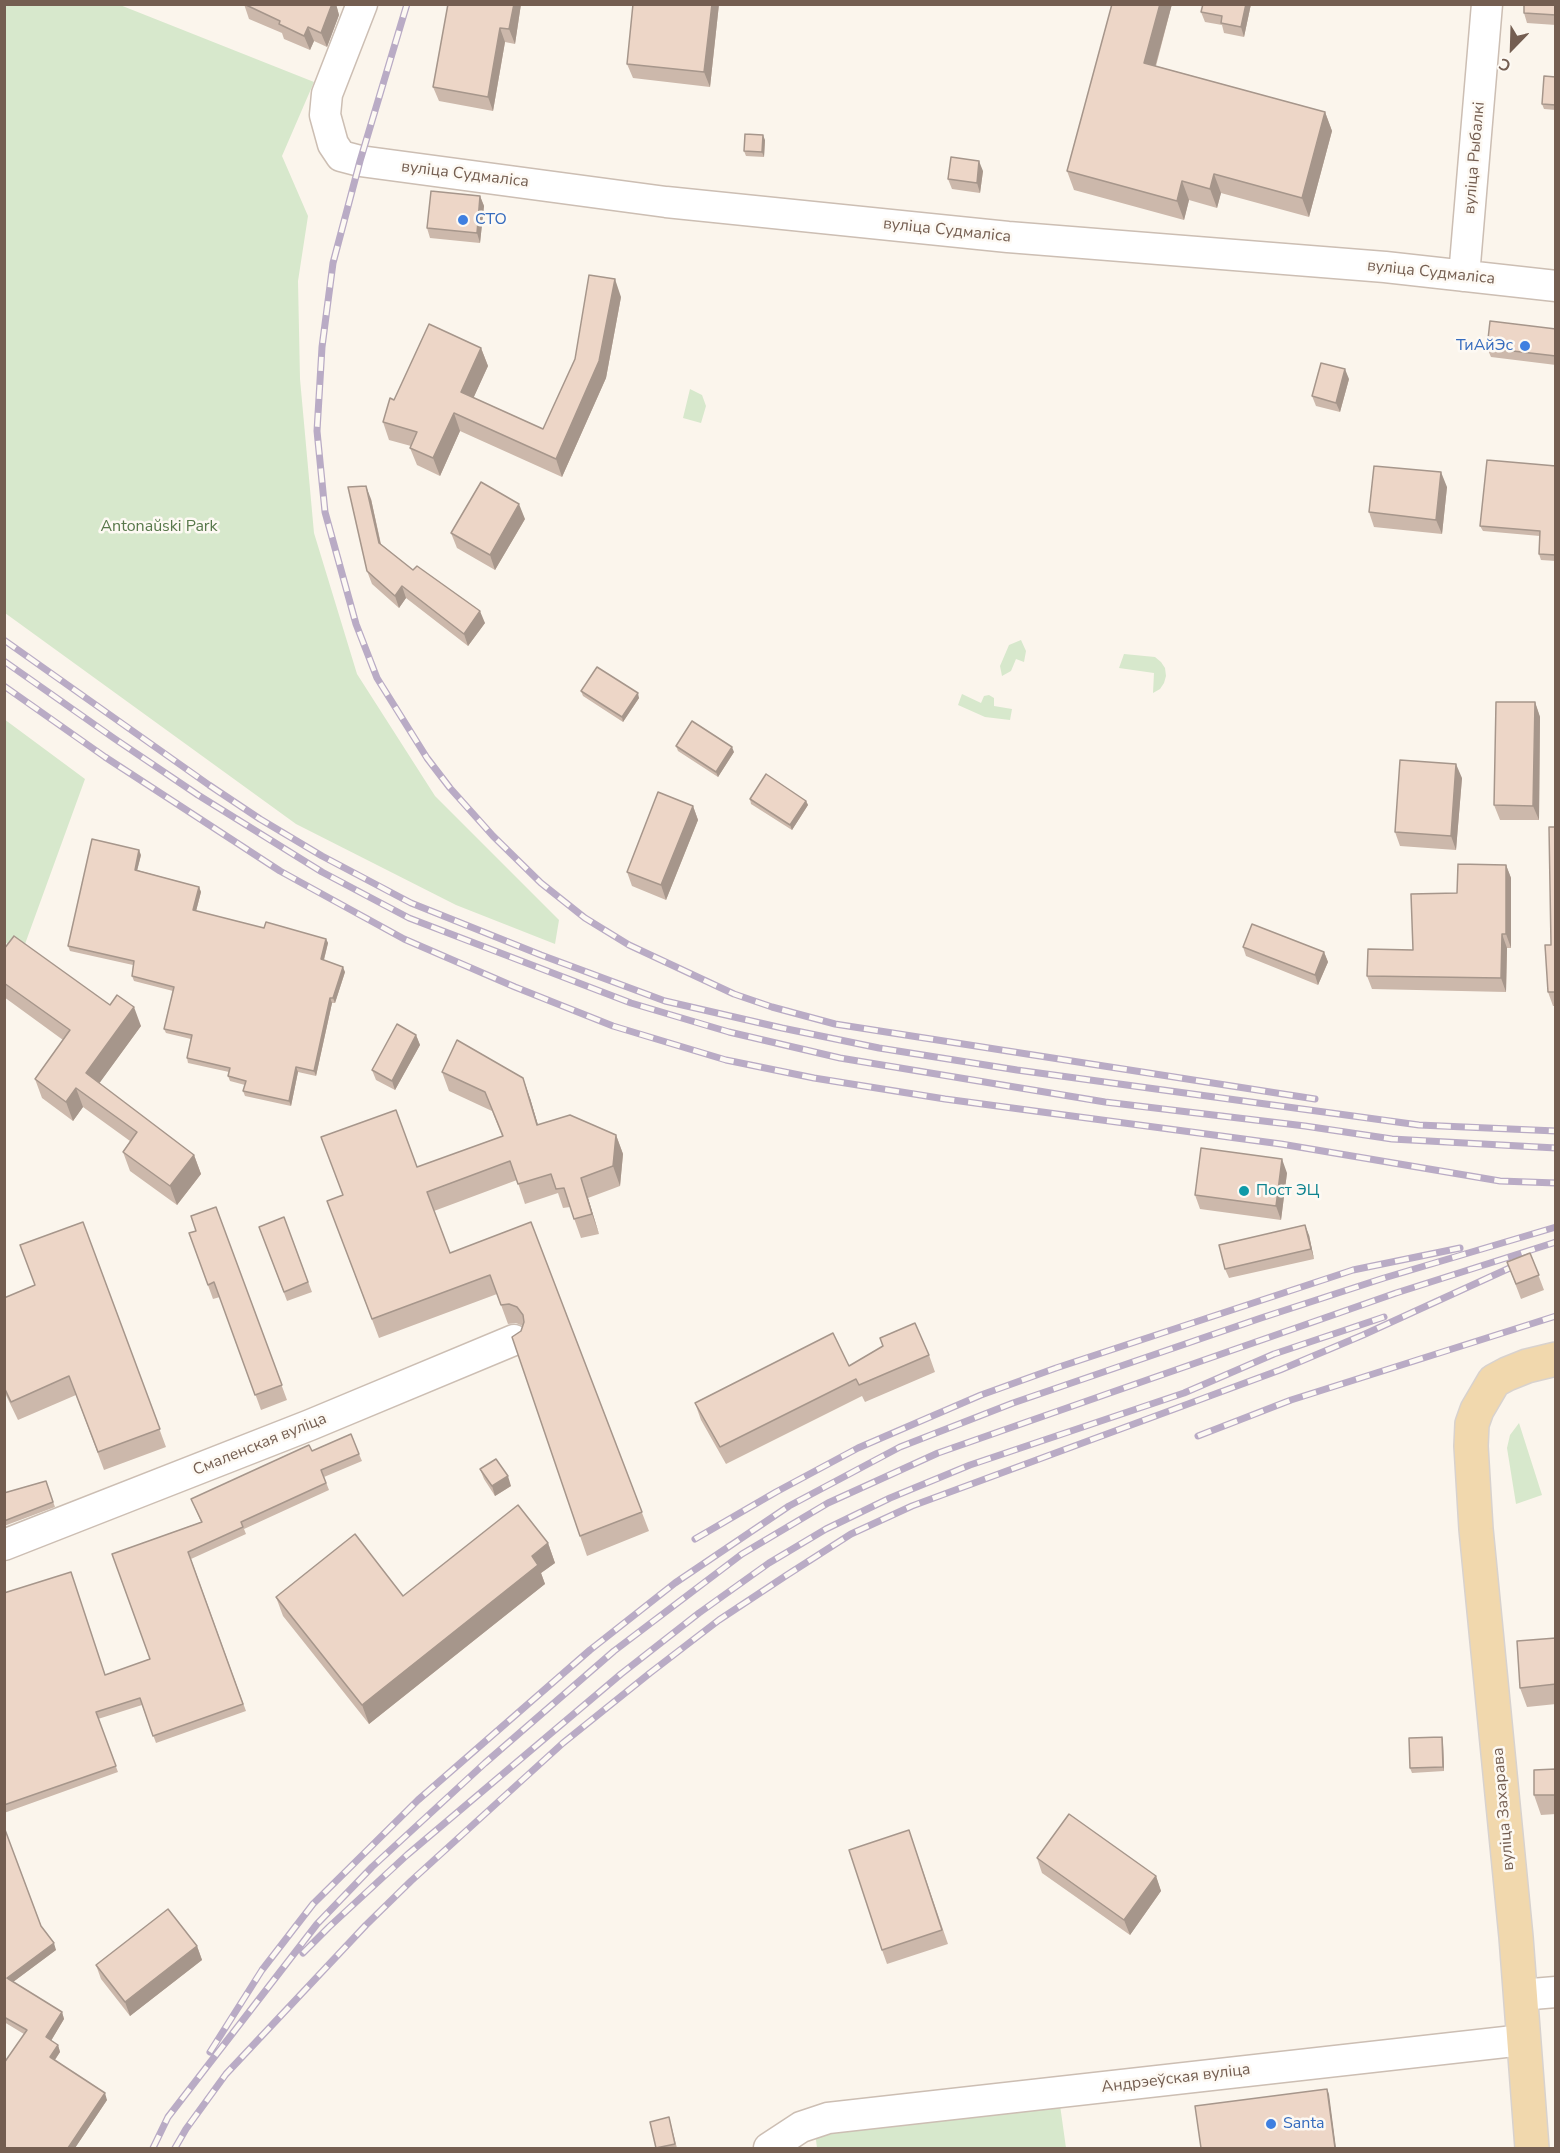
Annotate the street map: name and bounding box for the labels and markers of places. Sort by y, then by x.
place label: СТО [475,210,507,230]
marker: СТО [456,213,470,227]
place label: ТиАйЭс [1456,336,1513,356]
marker: ТиАйЭс [1518,339,1532,353]
place label: Пост ЭЦ [1256,1181,1319,1201]
marker: Пост ЭЦ [1237,1184,1251,1198]
place label: Santa [1283,2114,1324,2134]
marker: Santa [1264,2117,1278,2131]

